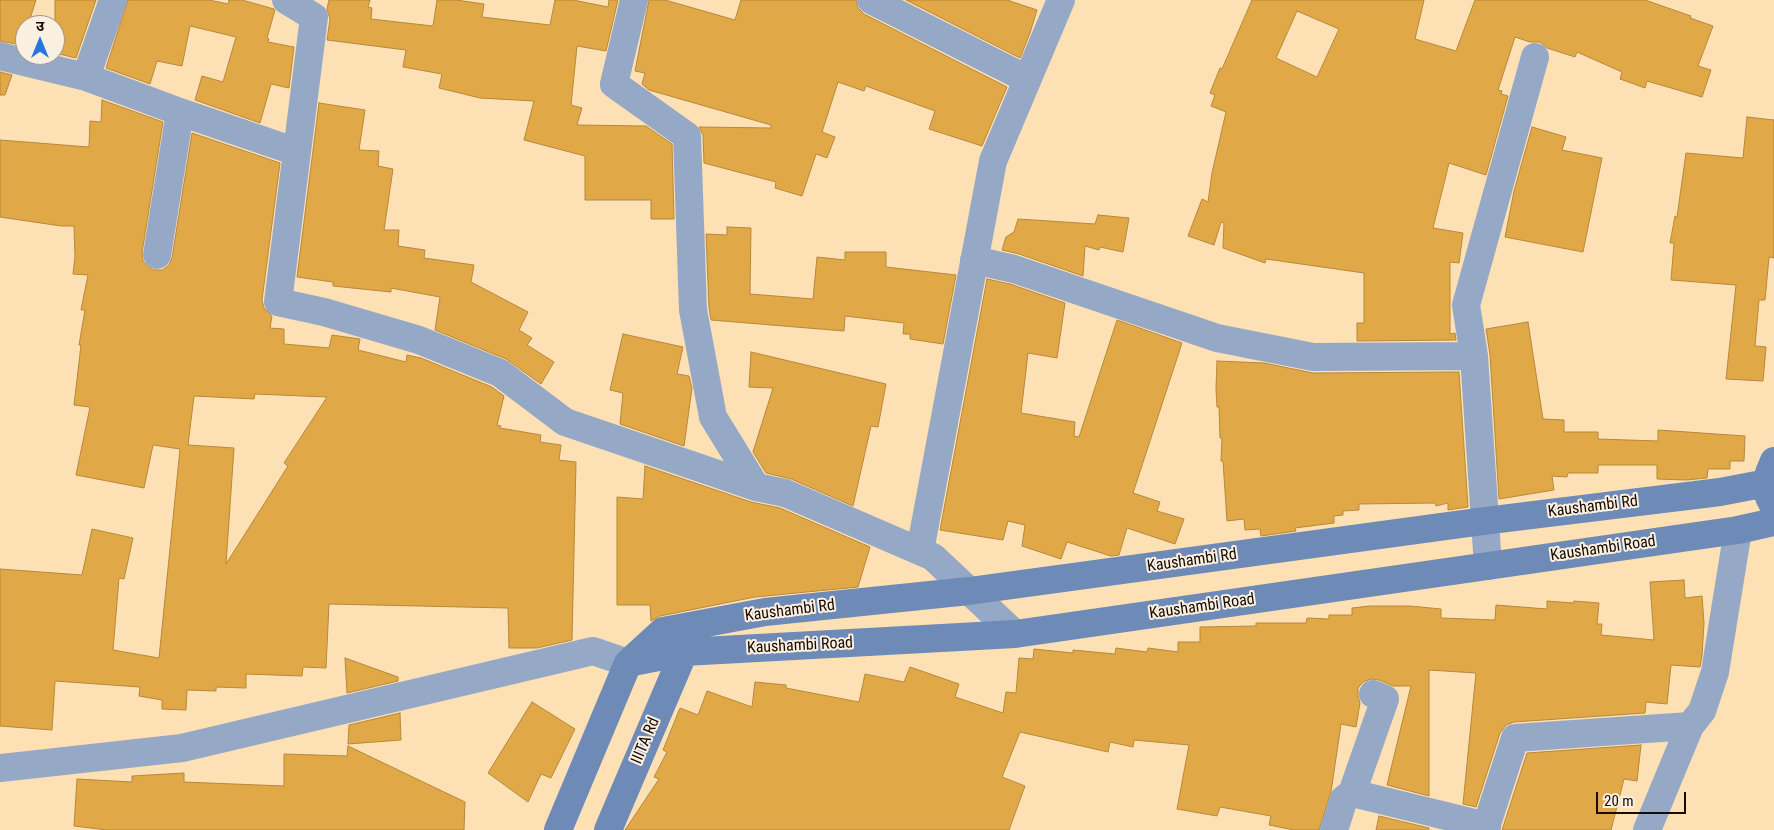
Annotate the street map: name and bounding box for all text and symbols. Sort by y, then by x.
north arrow [15,15,65,65]
text: उ [36,18,44,34]
street label: Kaushambi Rd [1547,492,1639,522]
street label: Kaushambi Road [1549,532,1657,566]
street label: Kaushambi Rd [1146,545,1238,577]
street label: Kaushambi Road [1148,590,1256,624]
street label: Kaushambi Rd [744,596,836,626]
street label: Kaushambi Road [746,634,854,658]
street label: IIITA Rd [628,715,664,767]
scale bar [1599,782,1689,814]
text: 20 m [1604,792,1634,810]

